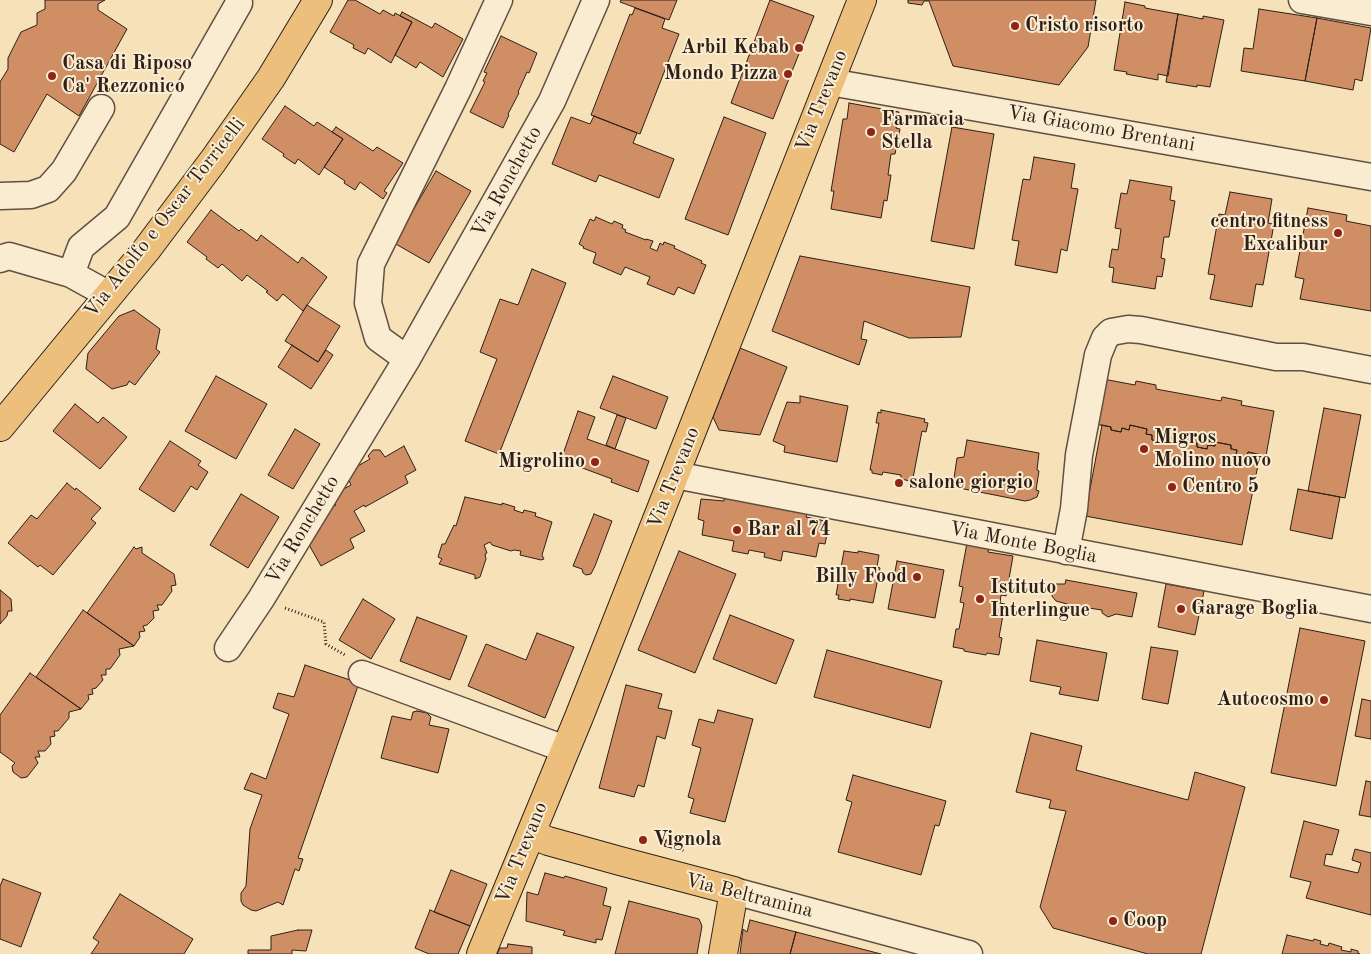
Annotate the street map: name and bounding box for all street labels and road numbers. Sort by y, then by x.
street label: Via Trevano [791,47,853,155]
street label: Via Giacomo Brentani [1005,101,1197,157]
street label: Via Adolfo e Oscar Torricelli [79,113,251,323]
street label: Via Ronchetto [467,122,547,242]
street label: Via Trevano [643,424,705,532]
street label: Via Ronchetto [261,471,345,589]
street label: Via Monte Boglia [947,517,1099,569]
street label: Via Trevano [491,799,553,907]
street label: Via Beltramina [683,869,815,923]

